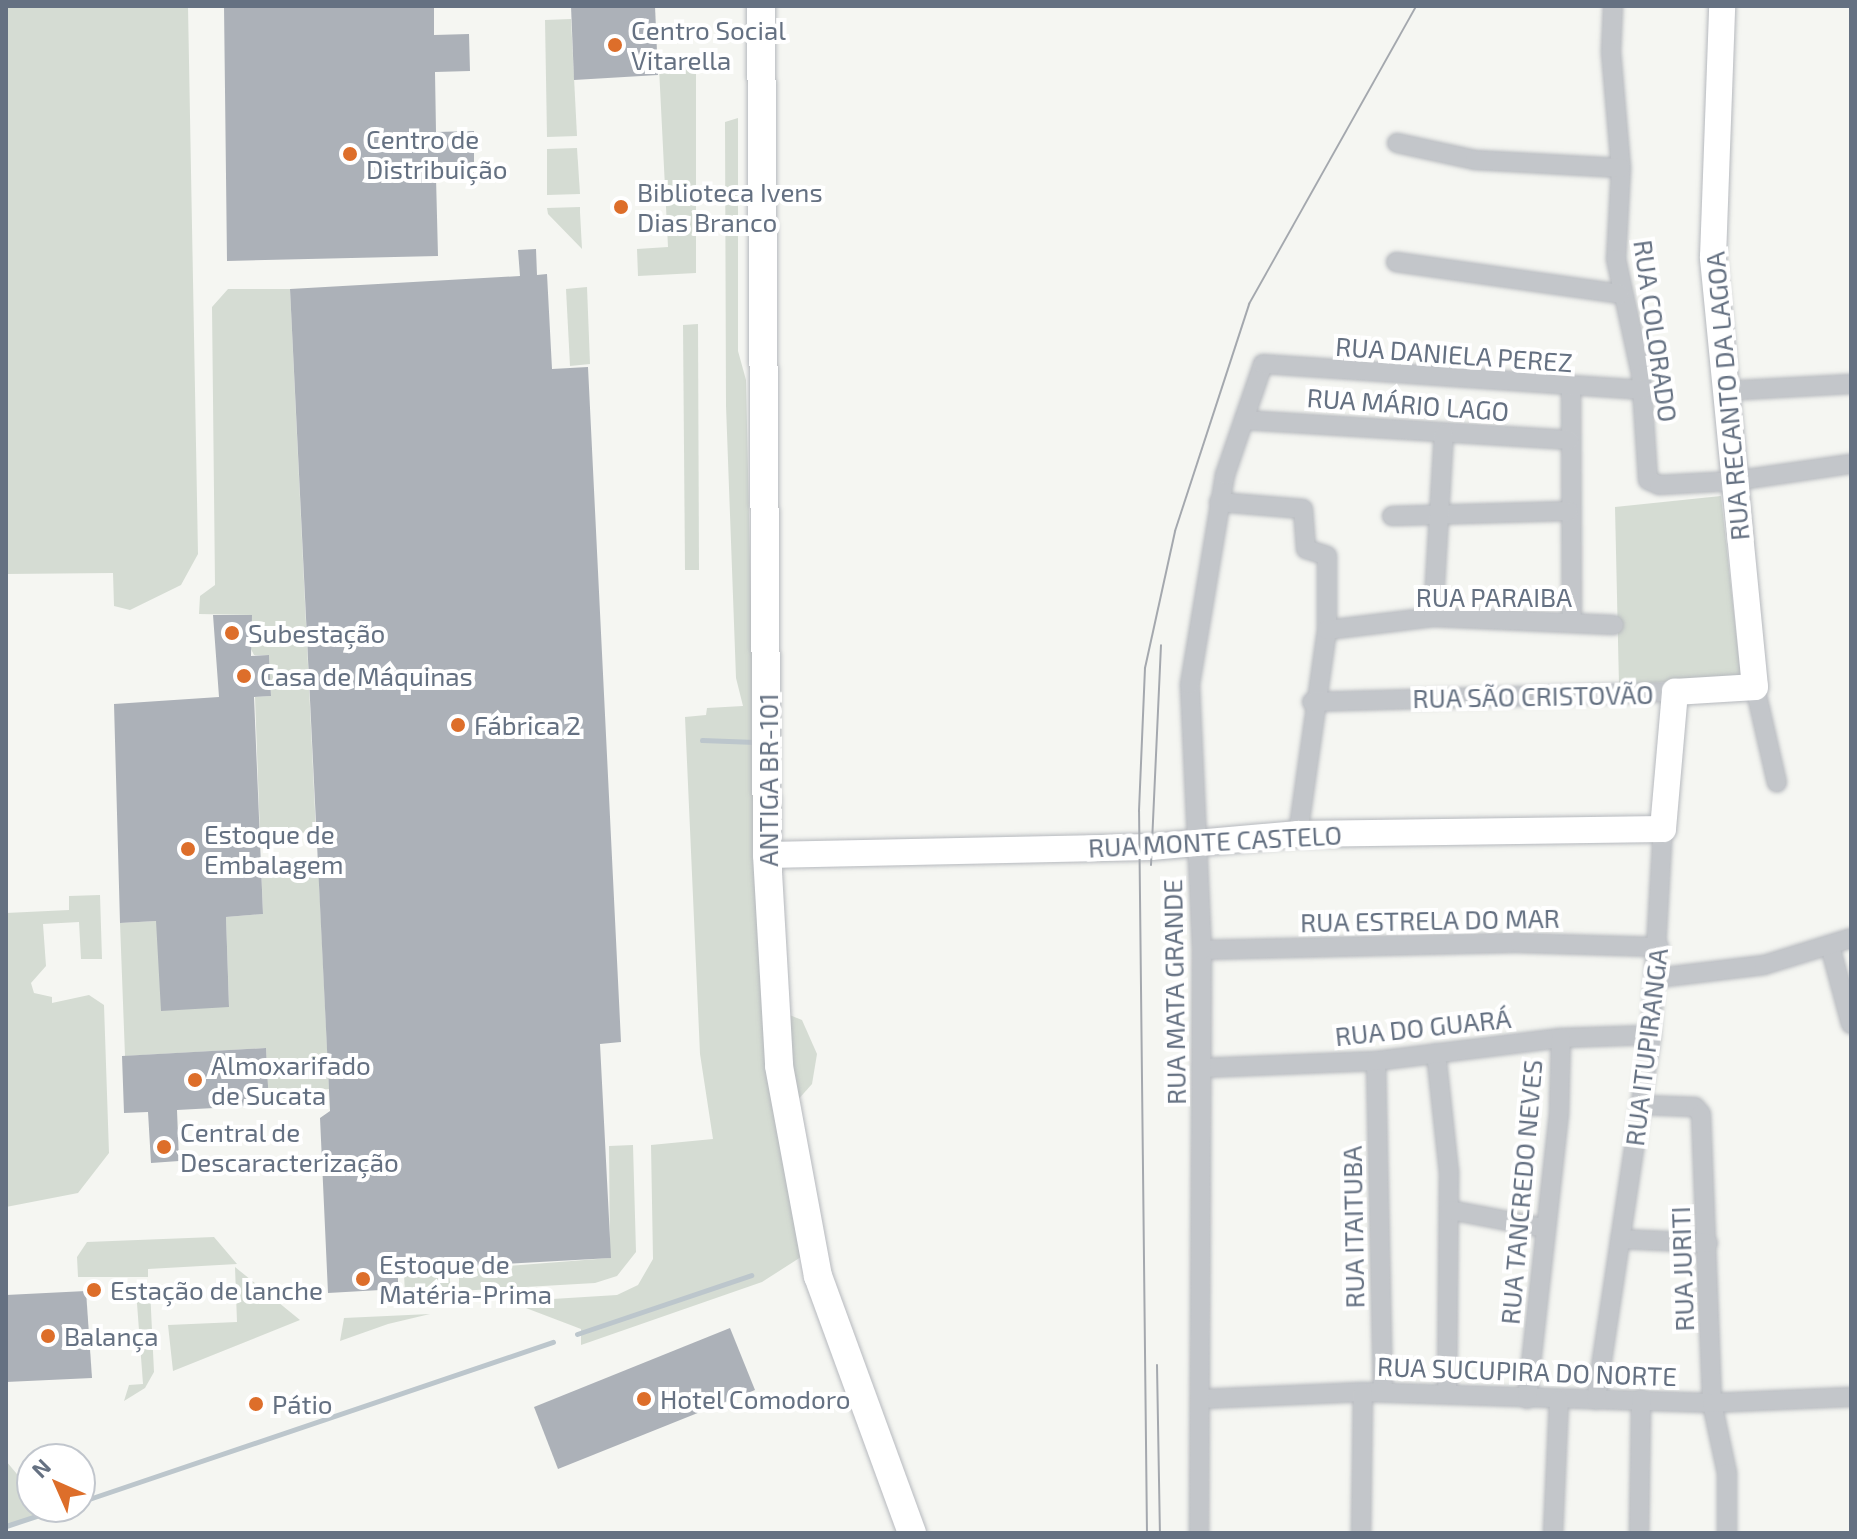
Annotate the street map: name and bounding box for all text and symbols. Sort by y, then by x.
place label: Centro Social Vitarella [631,14,786,76]
marker: Centro Social Vitarella [606,36,624,54]
place label: Centro de Distribuição [366,123,508,184]
marker: Centro de Distribuição [341,145,359,163]
place label: Biblioteca Ivens Dias Branco [637,176,823,238]
marker: Biblioteca Ivens Dias Branco [612,198,630,216]
street label: RUA COLORADO [1628,238,1684,424]
street label: RUA RECANTO DA LAGOA [1699,250,1755,542]
street label: RUA DANIELA PEREZ [1334,330,1574,378]
street label: RUA MÁRIO LAGO [1305,381,1511,427]
street label: RUA PARAIBA [1415,581,1573,613]
place label: Subestação [248,617,385,649]
marker: Subestação [223,624,241,642]
place label: Casa de Máquinas [260,660,473,692]
marker: Casa de Máquinas [235,667,253,685]
street label: RUA SÃO CRISTOVÃO [1412,678,1654,714]
street label: ANTIGA BR-101 [752,693,784,867]
place label: Fábrica 2 [474,709,581,741]
marker: Fábrica 2 [449,716,467,734]
place label: Estoque de Embalagem [204,818,344,880]
street label: RUA MONTE CASTELO [1087,819,1343,863]
marker: Estoque de Embalagem [179,840,197,858]
street label: RUA MATA GRANDE [1156,878,1192,1106]
street label: RUA ESTRELA DO MAR [1299,902,1561,938]
street label: RUA ITUPIRANGA [1618,946,1674,1148]
street label: RUA DO GUARÁ [1333,1002,1513,1052]
place label: Almoxarifado de Sucata [211,1049,371,1110]
street label: RUA TANCREDO NEVES [1494,1058,1548,1326]
marker: Almoxarifado de Sucata [186,1071,204,1089]
place label: Central de Descaracterização [180,1116,399,1178]
marker: Central de Descaracterização [155,1138,173,1156]
street label: RUA ITAITUBA [1336,1145,1370,1309]
street label: RUA JURITI [1664,1205,1700,1333]
place label: Estoque de Matéria-Prima [379,1248,552,1310]
marker: Estoque de Matéria-Prima [354,1270,372,1288]
place label: Estação de lanche [110,1274,323,1306]
marker: Estação de lanche [85,1281,103,1299]
place label: Balança [64,1320,158,1352]
marker: Balança [39,1327,57,1345]
street label: RUA SUCUPIRA DO NORTE [1376,1350,1678,1392]
place label: Hotel Comodoro [660,1383,851,1415]
place label: Pátio [272,1388,333,1420]
marker: Hotel Comodoro [635,1390,653,1408]
marker: Pátio [247,1395,265,1413]
north arrow [16,1443,96,1523]
text: N [26,1453,55,1482]

